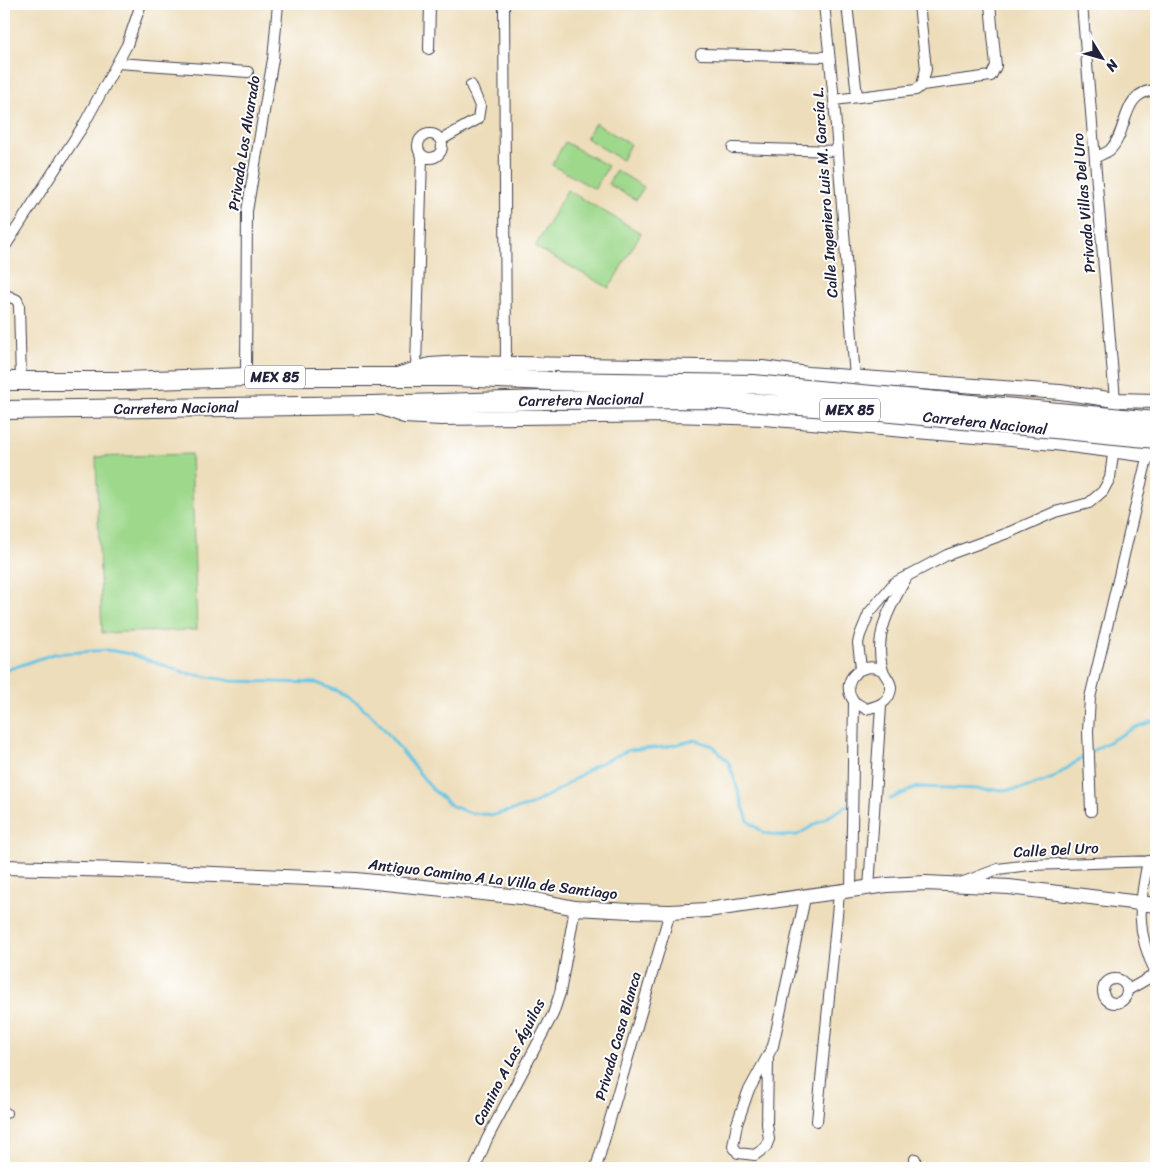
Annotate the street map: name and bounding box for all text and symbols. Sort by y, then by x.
north arrow [1078,32,1128,82]
text: N [1099,53,1125,77]
street label: Privada Los Alvarado [220,73,268,212]
street label: Calle Ingeniero Luis M. García L. [805,85,845,299]
street label: Privada Villas Del Uro [1065,132,1103,274]
road number: MEX 85 [245,366,305,388]
street label: Carretera Nacional [518,386,644,414]
street label: Carretera Nacional [113,394,239,422]
road number: MEX 85 [820,398,880,422]
street label: Carretera Nacional [922,404,1049,443]
street label: Calle Del Uro [1013,835,1100,865]
street label: Antiguo Camino A La Villa de Santiago [366,851,619,907]
street label: Privada Casa Blanca [587,968,649,1104]
street label: Camino A Las Águilas [466,994,552,1130]

